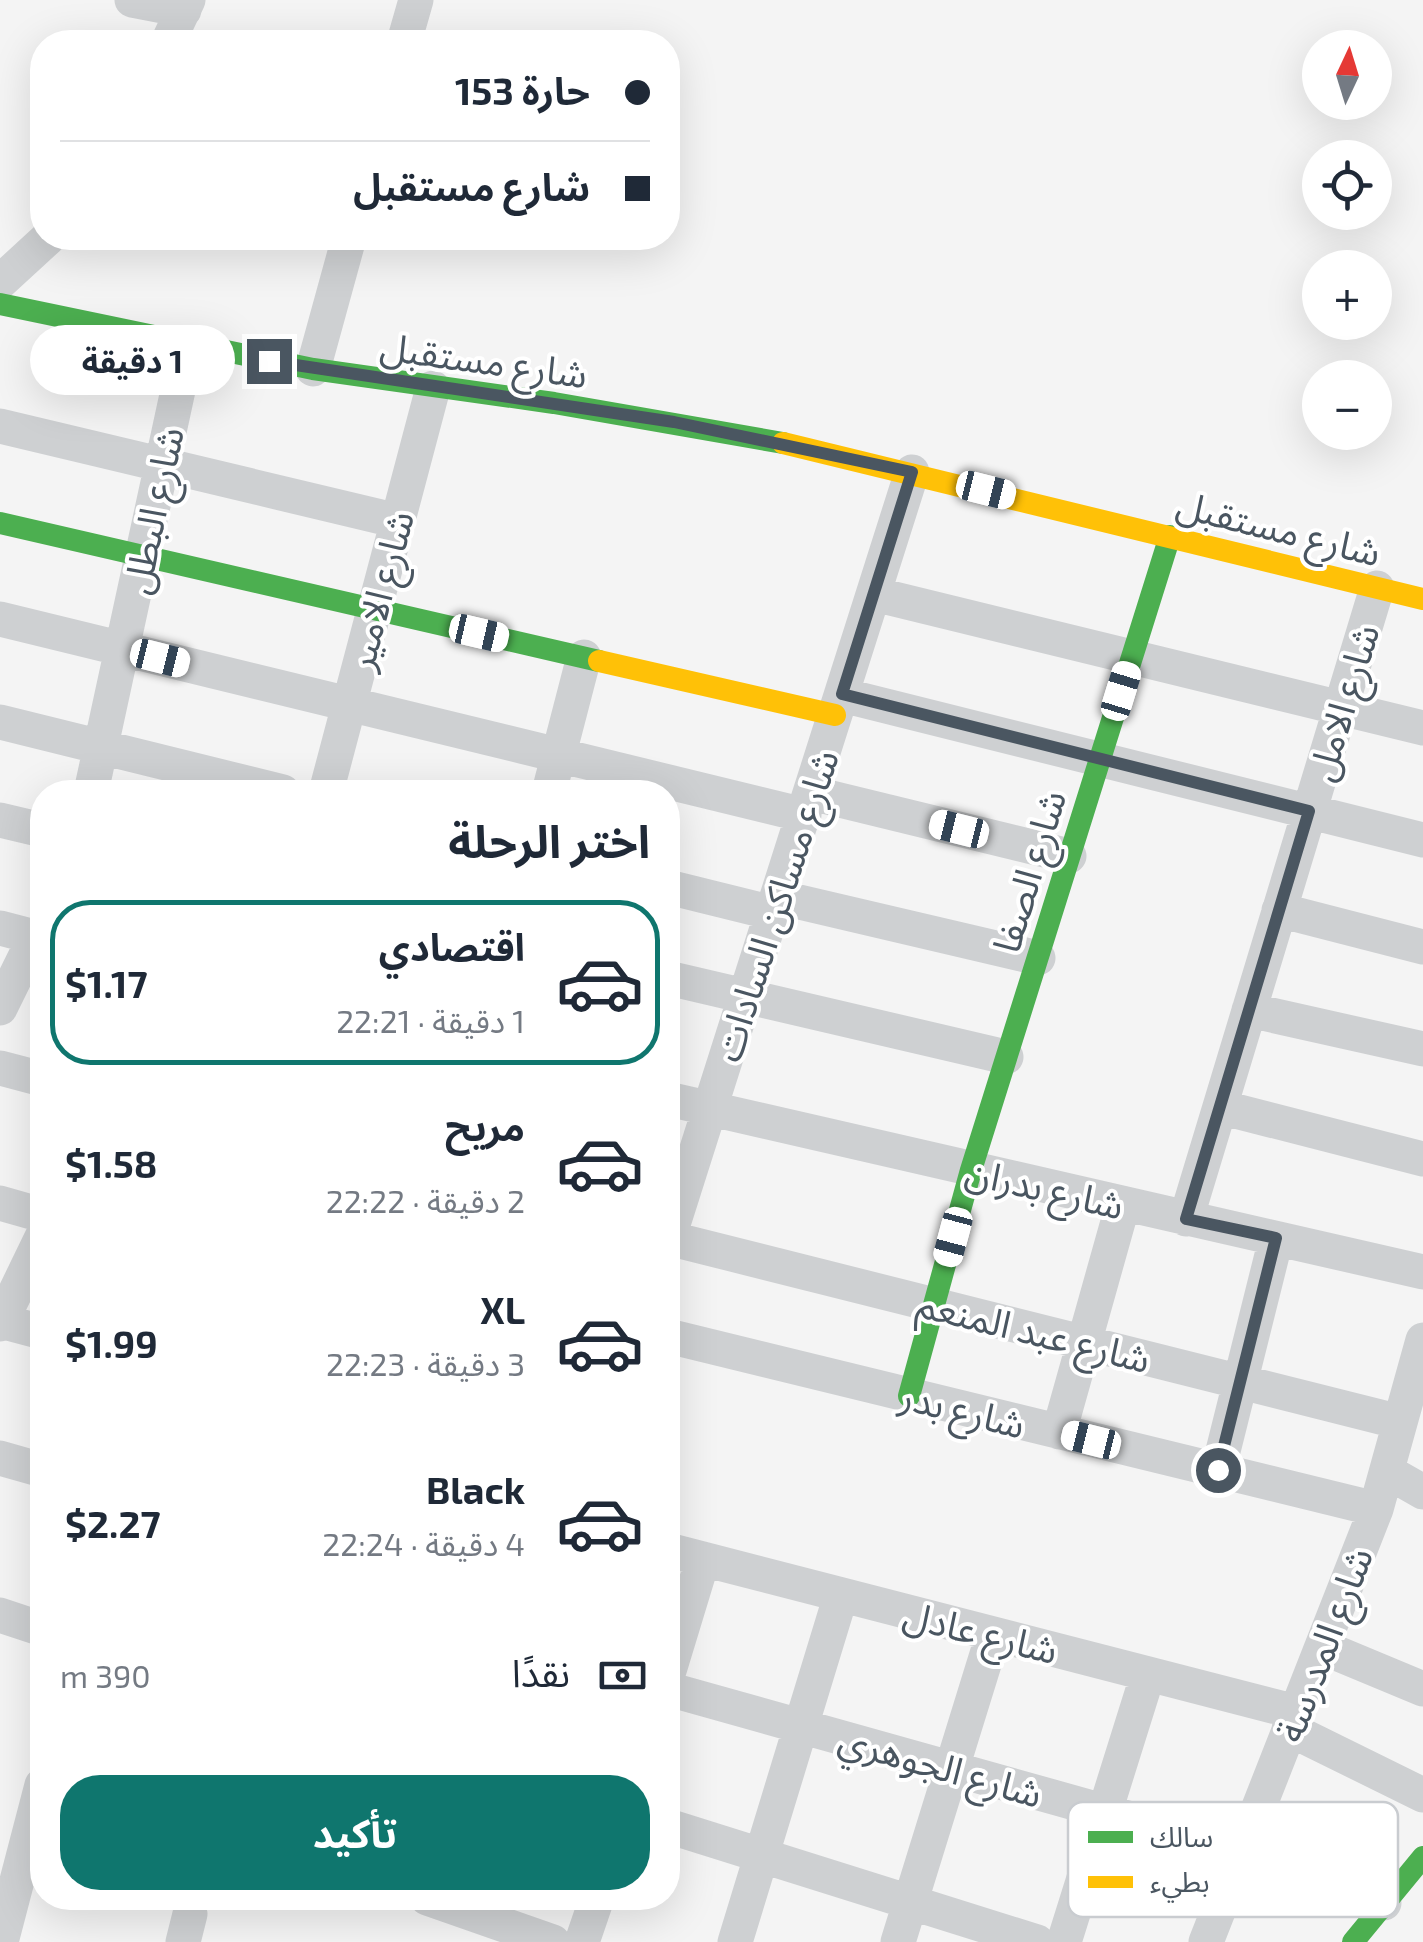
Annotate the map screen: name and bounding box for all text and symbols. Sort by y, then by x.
north arrow [1302,30,1392,120]
map controls [1302,30,1392,450]
text: حارة 153 [455,67,590,113]
button: locate [1302,140,1392,230]
text: شارع مستقبل [353,163,590,209]
button: + [1302,250,1392,340]
street label: شارع مستقبل [377,322,590,403]
callout: 1 دقيقة [29,326,234,396]
route end [247,339,292,384]
text: 1 دقيقة [82,341,183,379]
button: − [1302,360,1392,450]
street label: شارع البطل [112,422,199,599]
car [953,468,1019,512]
street label: شارع مستقبل [1171,479,1386,581]
street label: شارع الامير [335,505,429,677]
car [446,612,512,654]
street label: شارع الامل [1296,618,1394,788]
car [127,636,193,680]
car [1098,658,1144,724]
street label: شارع مساكن السادات [703,743,854,1069]
street label: شارع الصفا [982,784,1081,960]
car [926,807,992,851]
text: اختر الرحلة [448,813,650,867]
text: اقتصادي [379,923,525,969]
icon: car [555,938,645,1028]
text: $1.17 [65,960,148,1006]
text: 1 دقيقة · 22:21 [336,1001,525,1039]
text: مريح [445,1103,525,1149]
icon: car [555,1118,645,1208]
text: $1.58 [65,1140,157,1186]
street label: شارع بدران [960,1146,1129,1234]
text: 2 دقيقة · 22:22 [326,1181,525,1219]
car [931,1204,975,1270]
street label: شارع عبد المنعم [911,1279,1155,1389]
text: XL [480,1286,525,1332]
icon: car [555,1298,645,1388]
text: $1.99 [65,1320,158,1366]
text: 3 دقيقة · 22:23 [326,1344,525,1382]
street label: شارع بدر [893,1371,1030,1453]
car [1058,1418,1124,1462]
route start [1196,1448,1241,1493]
text: Black [426,1466,525,1512]
icon: car [555,1478,645,1568]
text: $2.27 [65,1500,161,1546]
text: 4 دقيقة · 22:24 [322,1524,525,1562]
street label: شارع المدرسة [1265,1540,1388,1750]
street label: شارع عادل [897,1590,1063,1679]
icon: cash [595,1648,650,1703]
text: نقدًا [512,1649,570,1695]
text: 390 m [60,1656,151,1694]
street label: شارع الجوهري [832,1714,1048,1823]
button: تأكيد [60,1775,650,1890]
legend [1068,1802,1398,1917]
text: سالك [1150,1819,1213,1853]
text: بطيء [1150,1864,1210,1903]

